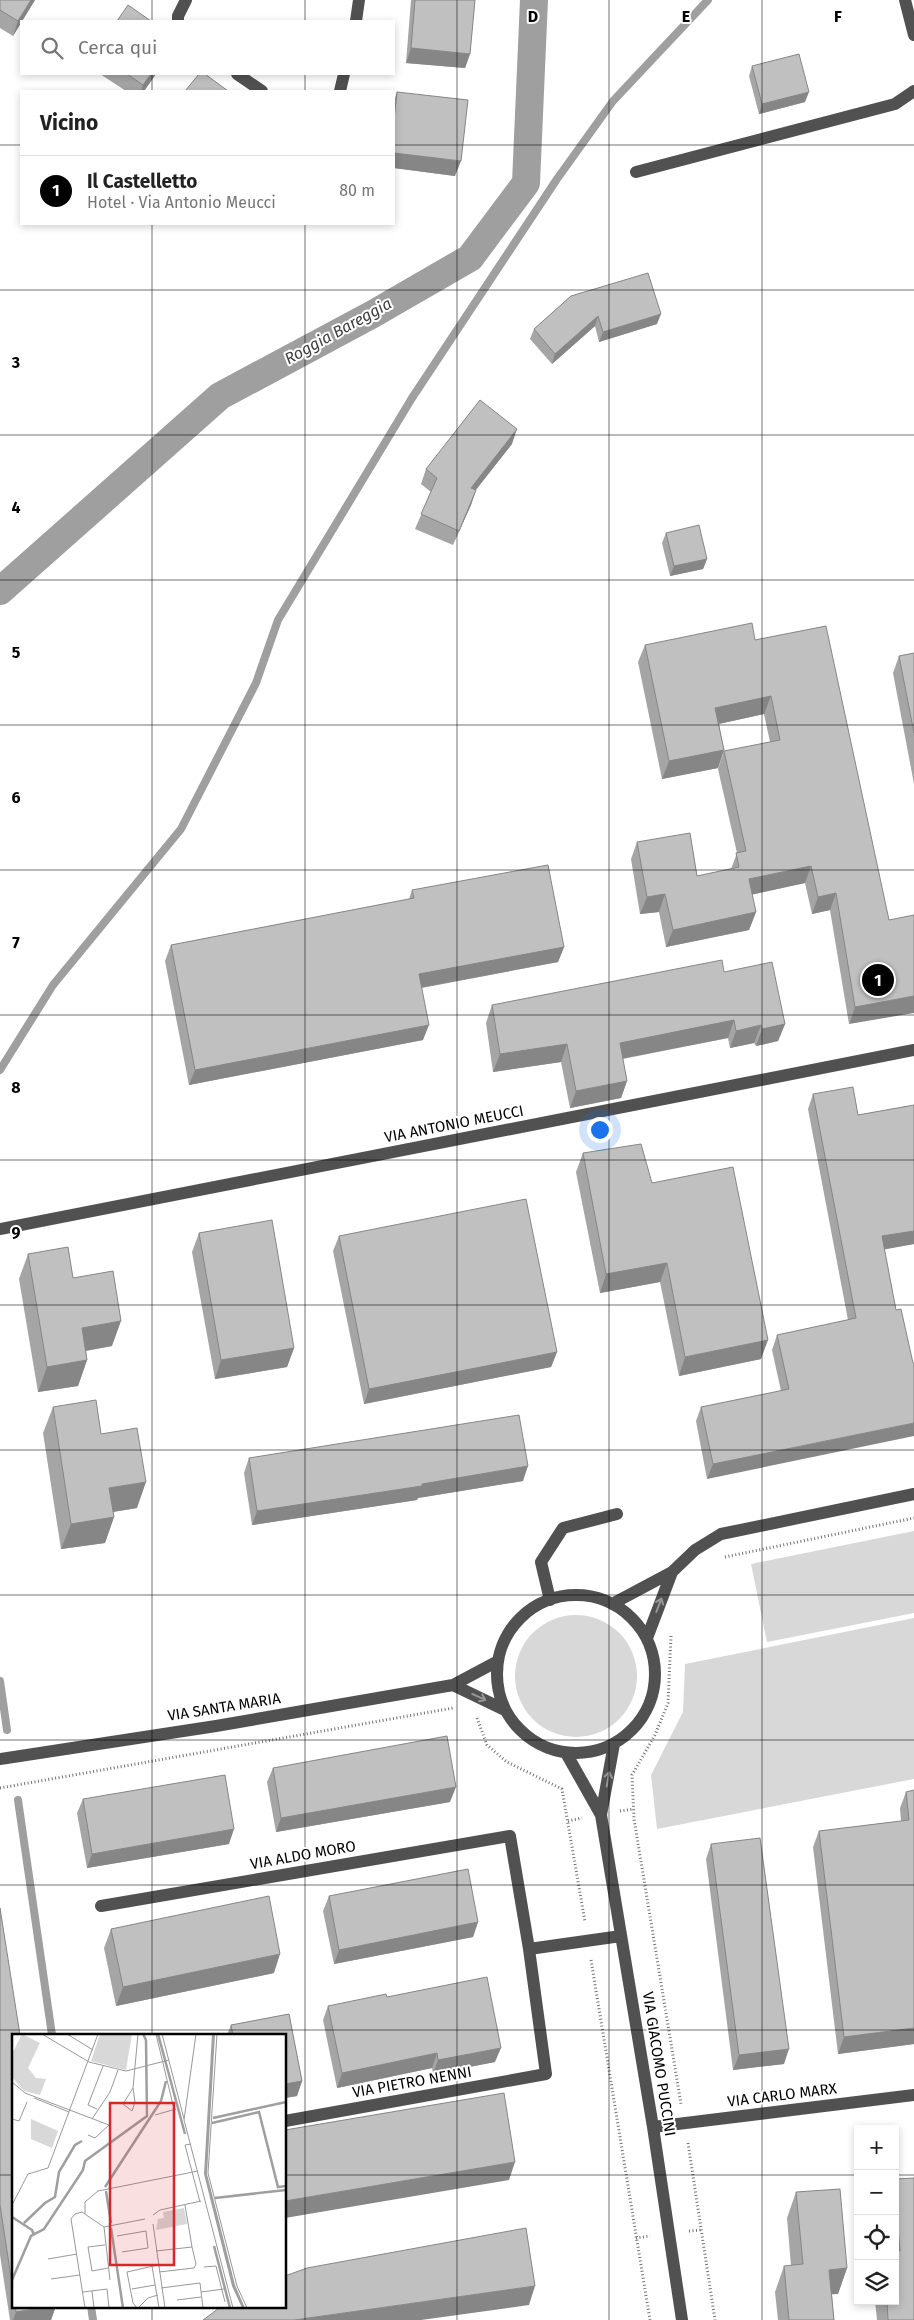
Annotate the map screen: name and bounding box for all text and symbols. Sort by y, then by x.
text: D [528,7,538,26]
text: E [682,7,690,26]
text: F [834,7,842,26]
search box [20,20,395,75]
icon: search [38,34,66,62]
text: Cerca qui [78,36,157,59]
text: Vicino [40,110,98,136]
text: Il Castelletto [87,170,197,193]
text: 1 [52,181,60,200]
text: 80 m [339,181,375,200]
text: Hotel · Via Antonio Meucci [87,193,276,212]
water label: Roggia Bareggia [281,294,395,368]
text: 3 [11,353,20,372]
text: 4 [11,498,21,517]
text: 5 [12,643,21,662]
text: 6 [11,788,21,807]
text: 7 [12,933,20,952]
pin: 1 [862,961,894,999]
text: 8 [11,1078,21,1097]
street label: VIA ANTONIO MEUCCI [383,1102,525,1146]
your location [587,1117,613,1143]
text: 9 [12,1223,21,1242]
one-way arrow [655,1598,665,1613]
street label: VIA SANTA MARIA [166,1689,282,1725]
one-way arrow [471,1693,486,1703]
one-way arrow [603,1772,613,1788]
street label: VIA ALDO MORO [249,1837,357,1873]
street label: VIA GIACOMO PUCCINI [639,1990,679,2138]
inset map [12,2034,286,2308]
street label: VIA PIETRO NENNI [351,2063,473,2101]
street label: VIA CARLO MARX [726,2079,839,2111]
map controls [854,2125,899,2305]
button: + [854,2125,899,2170]
button: − [854,2170,899,2215]
button: locate [854,2215,899,2260]
button: layers [854,2260,899,2305]

